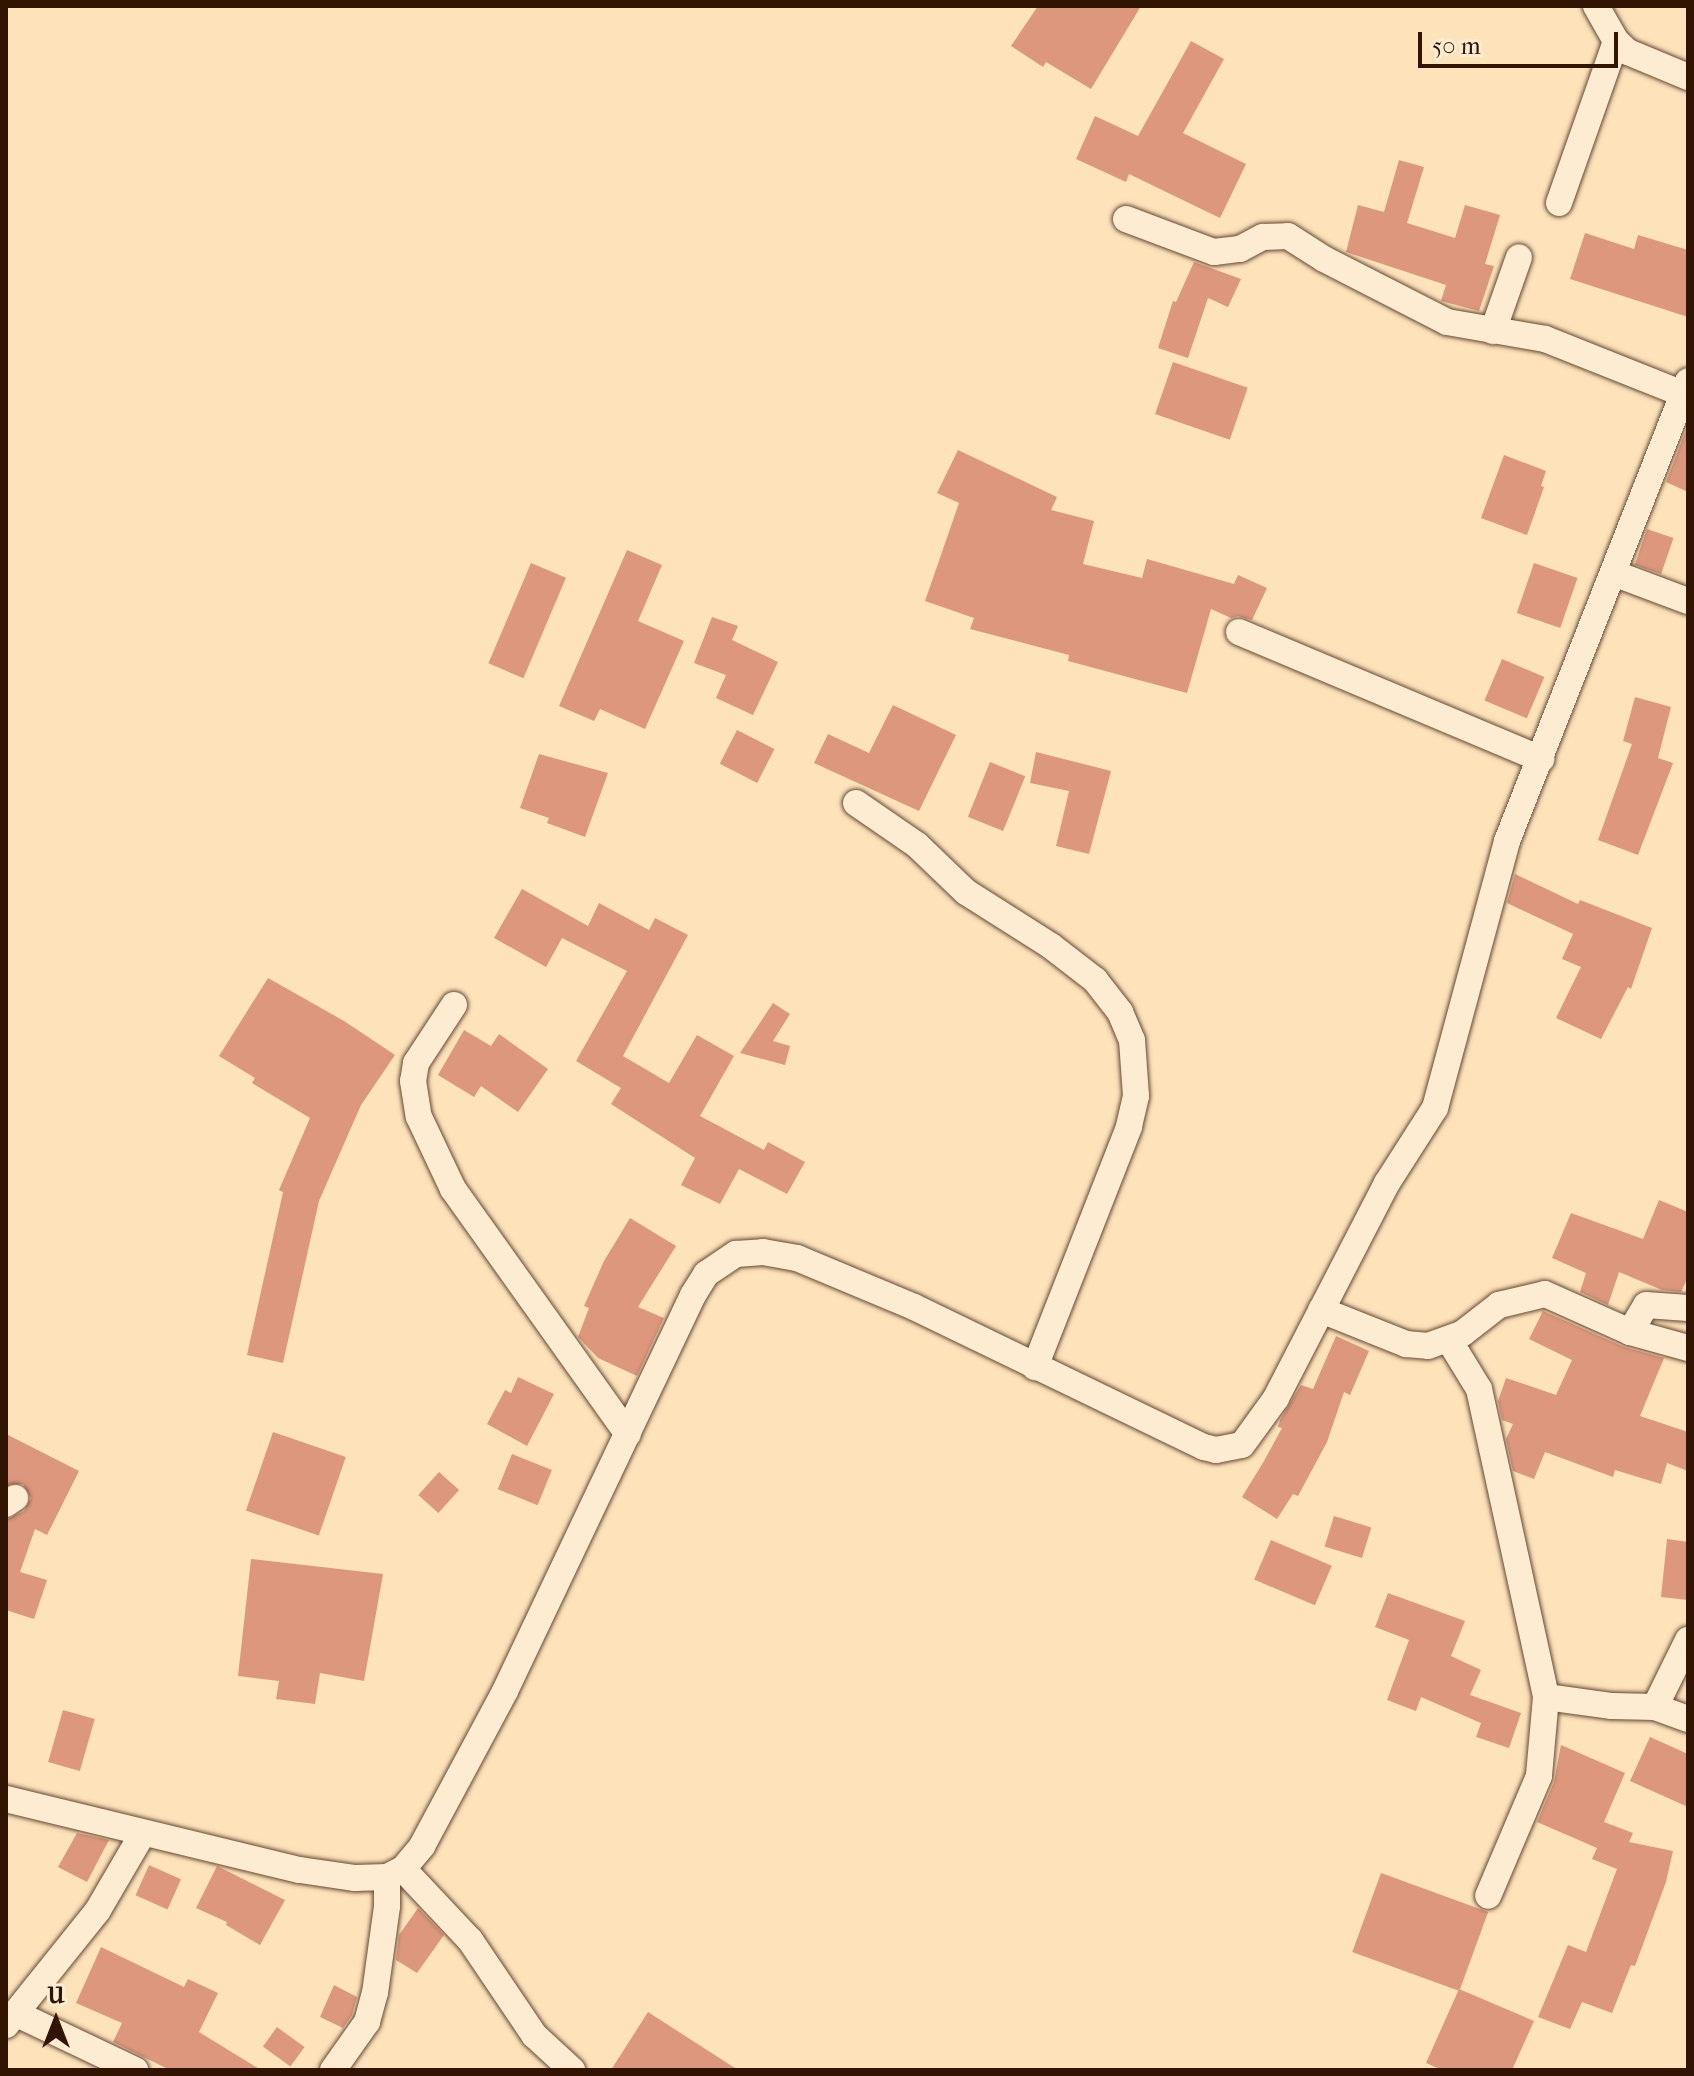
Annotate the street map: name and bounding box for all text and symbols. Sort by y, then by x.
scale bar [1422,16,1622,66]
text: 50 m [1432,32,1481,60]
north arrow [16,1980,96,2060]
text: U [47,1983,65,2009]

